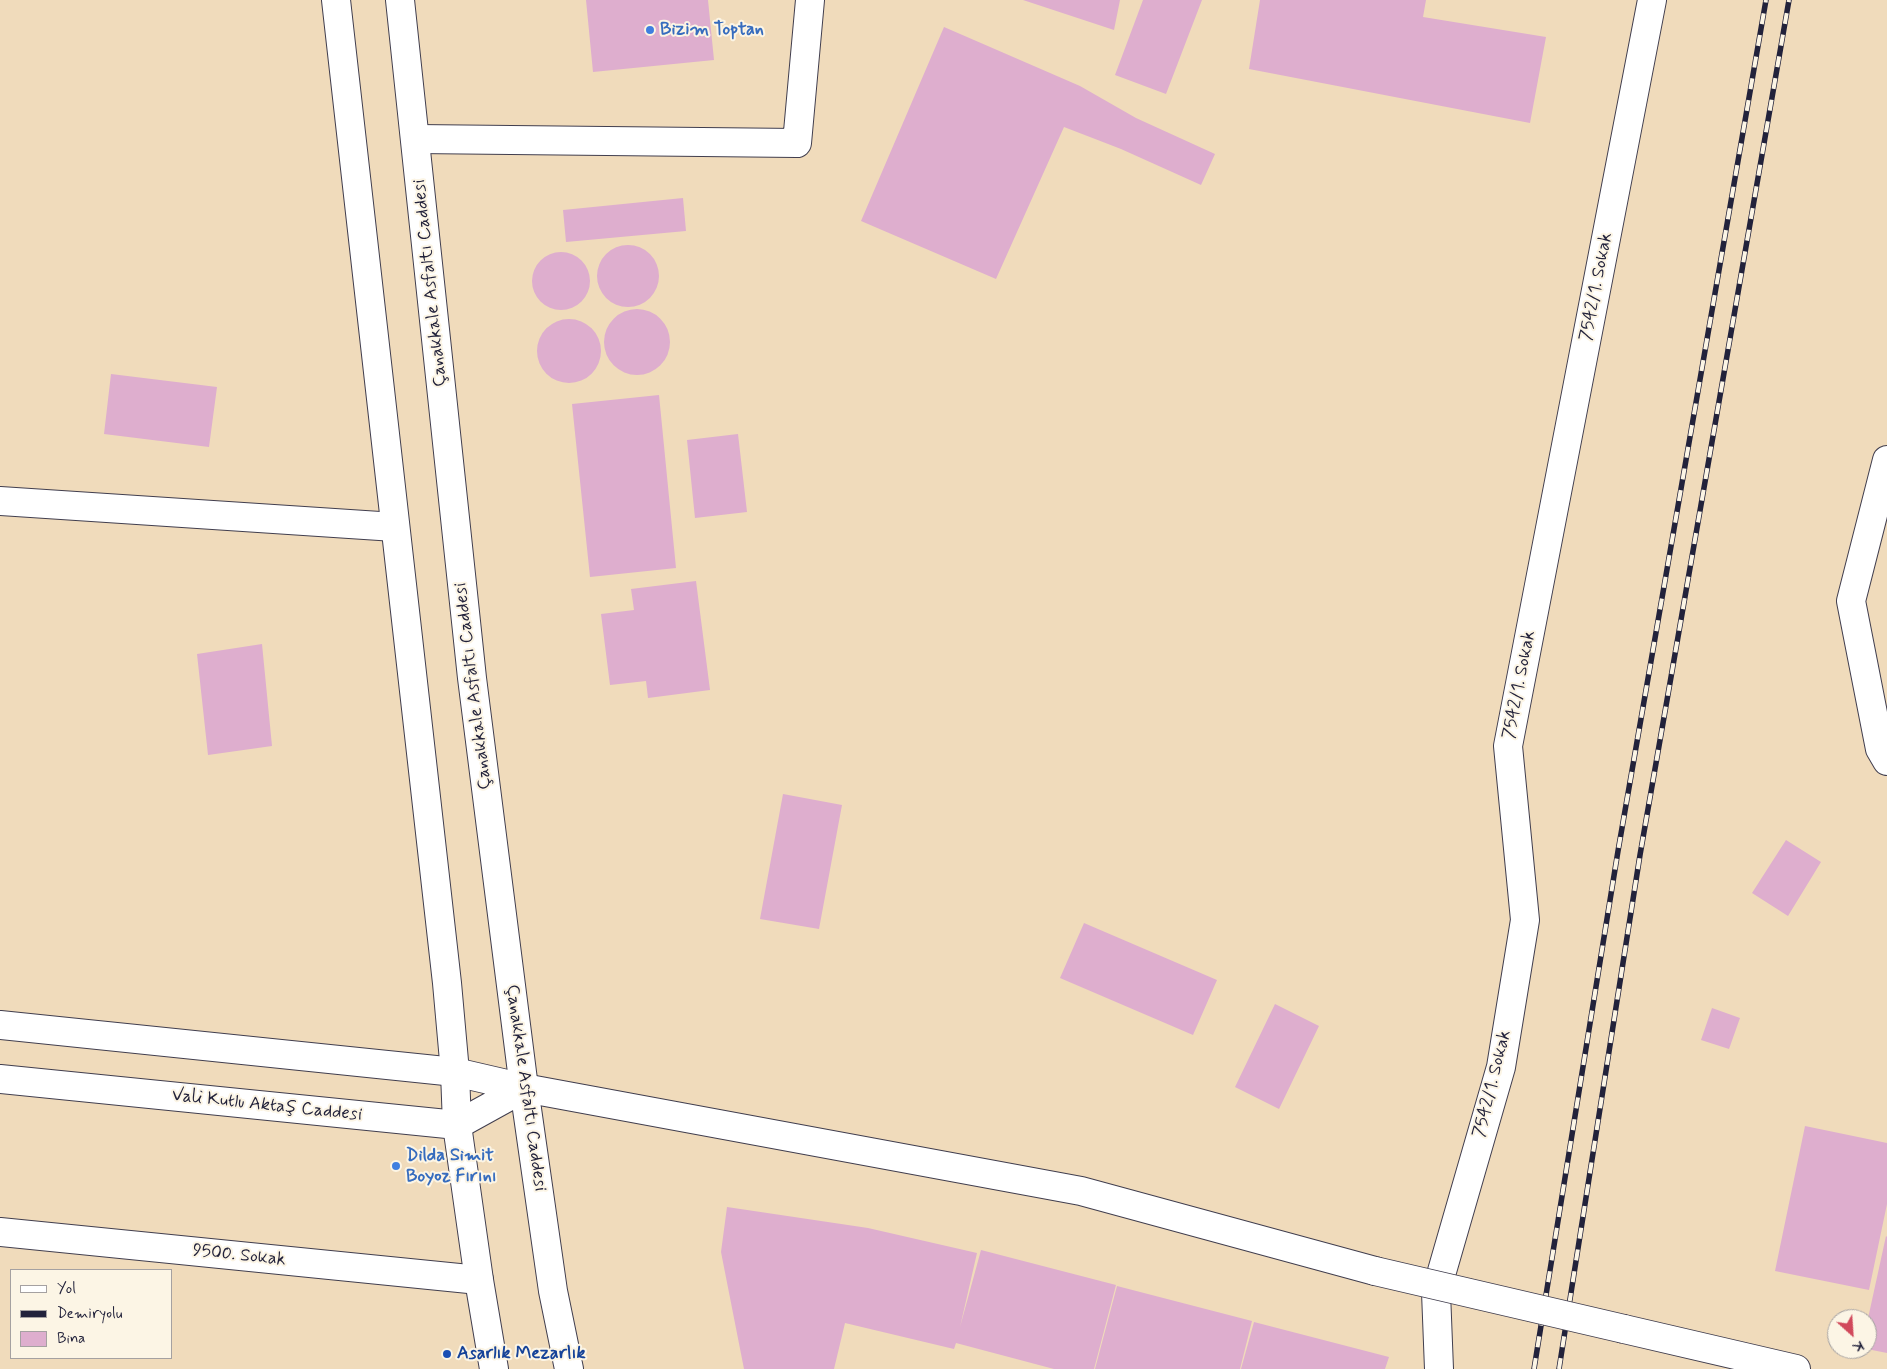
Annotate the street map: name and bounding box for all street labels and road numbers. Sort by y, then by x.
street label: Çanakkale Asfaltı Caddesi [409,178,453,388]
street label: 7542/1. Sokak [1576,231,1618,343]
street label: Çanakkale Asfaltı Caddesi [451,581,497,791]
street label: 7542/1. Sokak [1499,629,1541,741]
street label: Çanakkale Asfaltı Caddesi [500,983,550,1193]
street label: 7542/1. Sokak [1469,1028,1517,1140]
street label: Vali Kutlu Aktaş Caddesi [171,1085,363,1127]
street label: 9500. Sokak [191,1240,287,1272]

